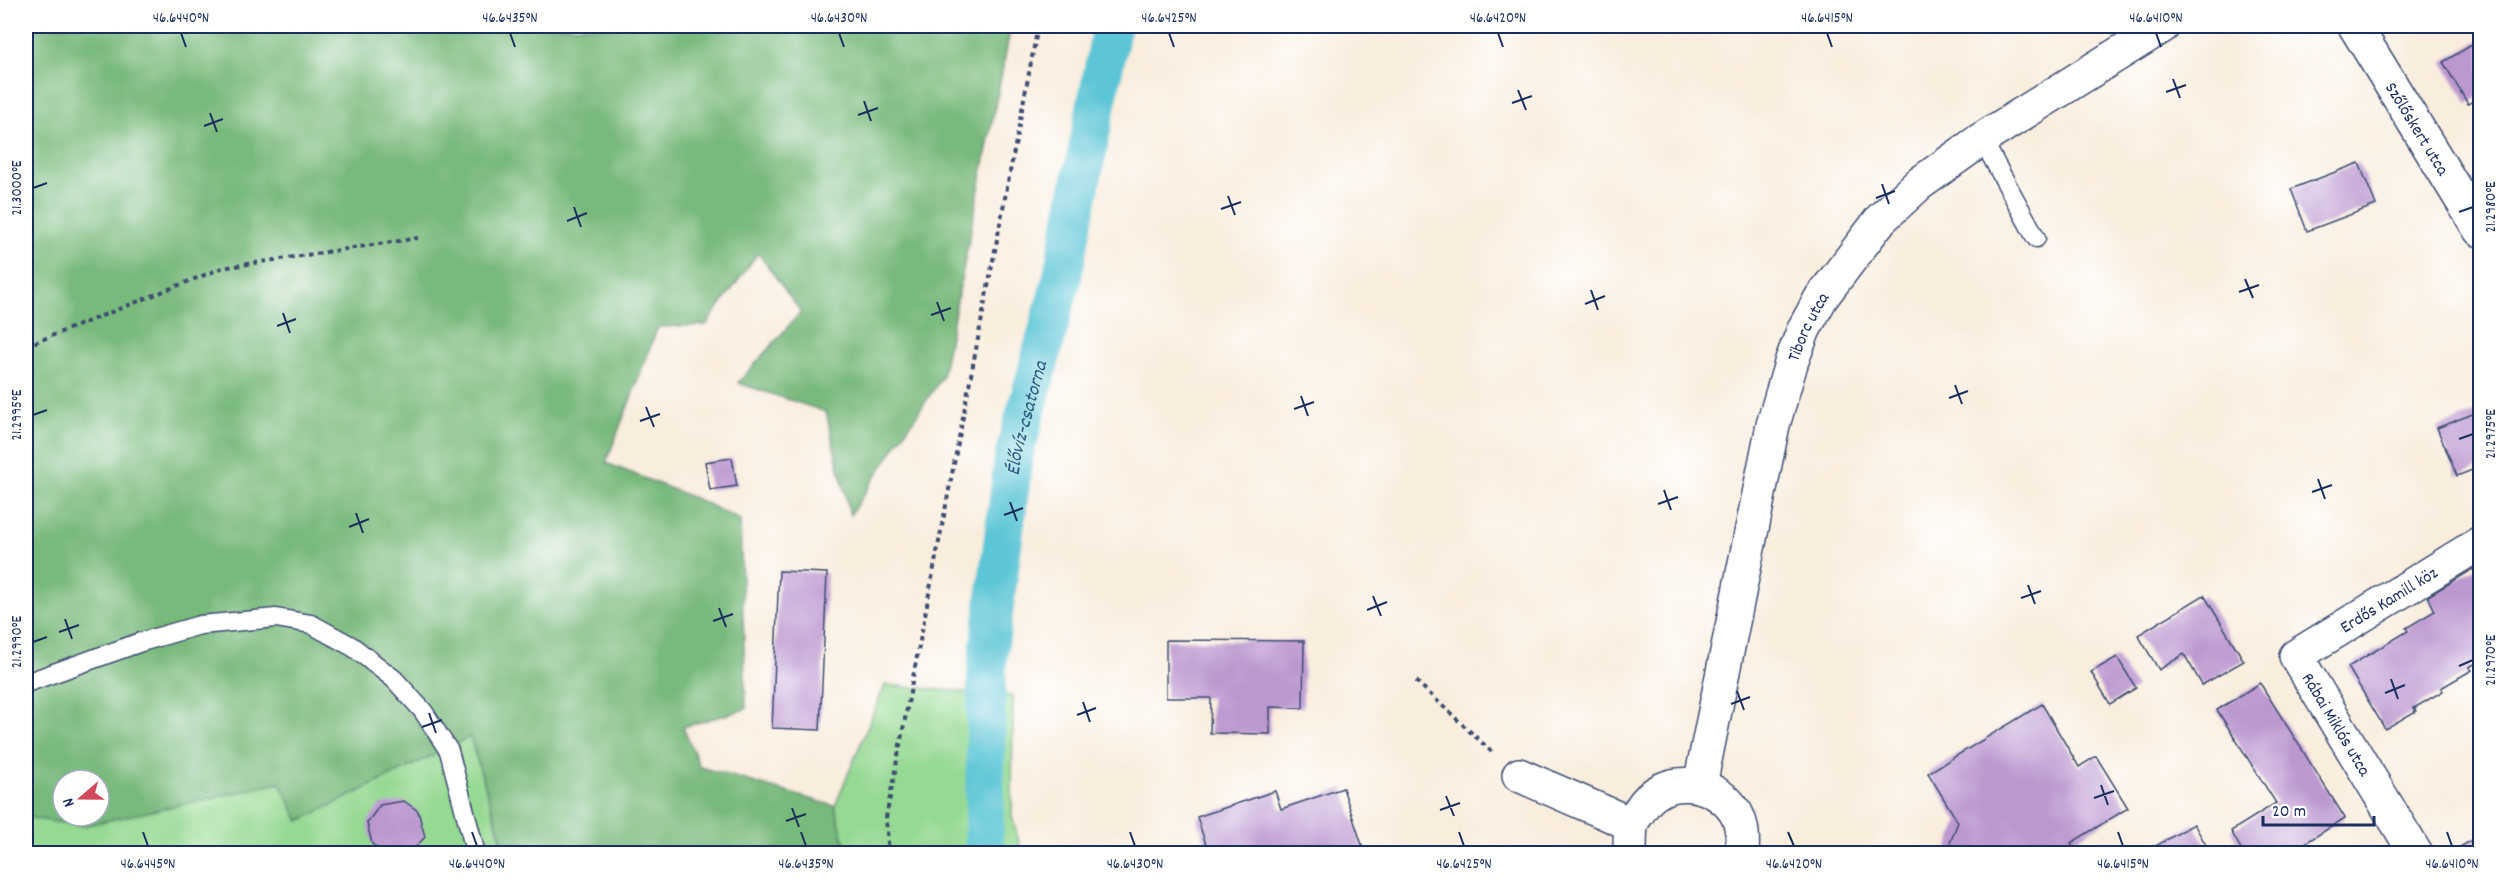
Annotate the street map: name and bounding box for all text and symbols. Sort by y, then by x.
text: 46.6440°N [153,8,209,30]
text: 46.6435°N [482,8,538,30]
text: 46.6430°N [811,8,867,30]
text: 46.6425°N [1141,8,1197,30]
text: 46.6420°N [1470,8,1526,30]
text: 46.6415°N [1801,8,1853,30]
text: 46.6410°N [2129,8,2183,30]
street label: Szőlőskert utca [2377,78,2454,182]
text: 21.3000°E [7,160,29,216]
text: 21.2980°E [2481,181,2503,233]
street label: Tiborc utca [1783,287,1837,366]
water label: Élővíz-csatorna [1001,357,1056,477]
text: 21.2995°E [7,389,29,441]
text: 21.2975°E [2481,409,2503,459]
street label: Erdős Kamill köz [2336,562,2443,641]
text: 21.2990°E [7,616,29,668]
text: 21.2970°E [2481,634,2503,686]
street label: Rábai Miklós utca [2294,669,2376,782]
north arrow [51,768,111,828]
scale bar [2263,789,2374,827]
text: N [57,795,81,810]
text: 20 m [2272,800,2306,825]
text: 46.6445°N [120,854,176,876]
text: 46.6440°N [449,854,505,876]
text: 46.6435°N [778,854,834,876]
text: 46.6430°N [1107,854,1163,876]
text: 46.6425°N [1436,854,1492,876]
text: 46.6420°N [1766,854,1822,876]
text: 46.6415°N [2097,854,2149,876]
text: 46.6410°N [2425,854,2479,876]

